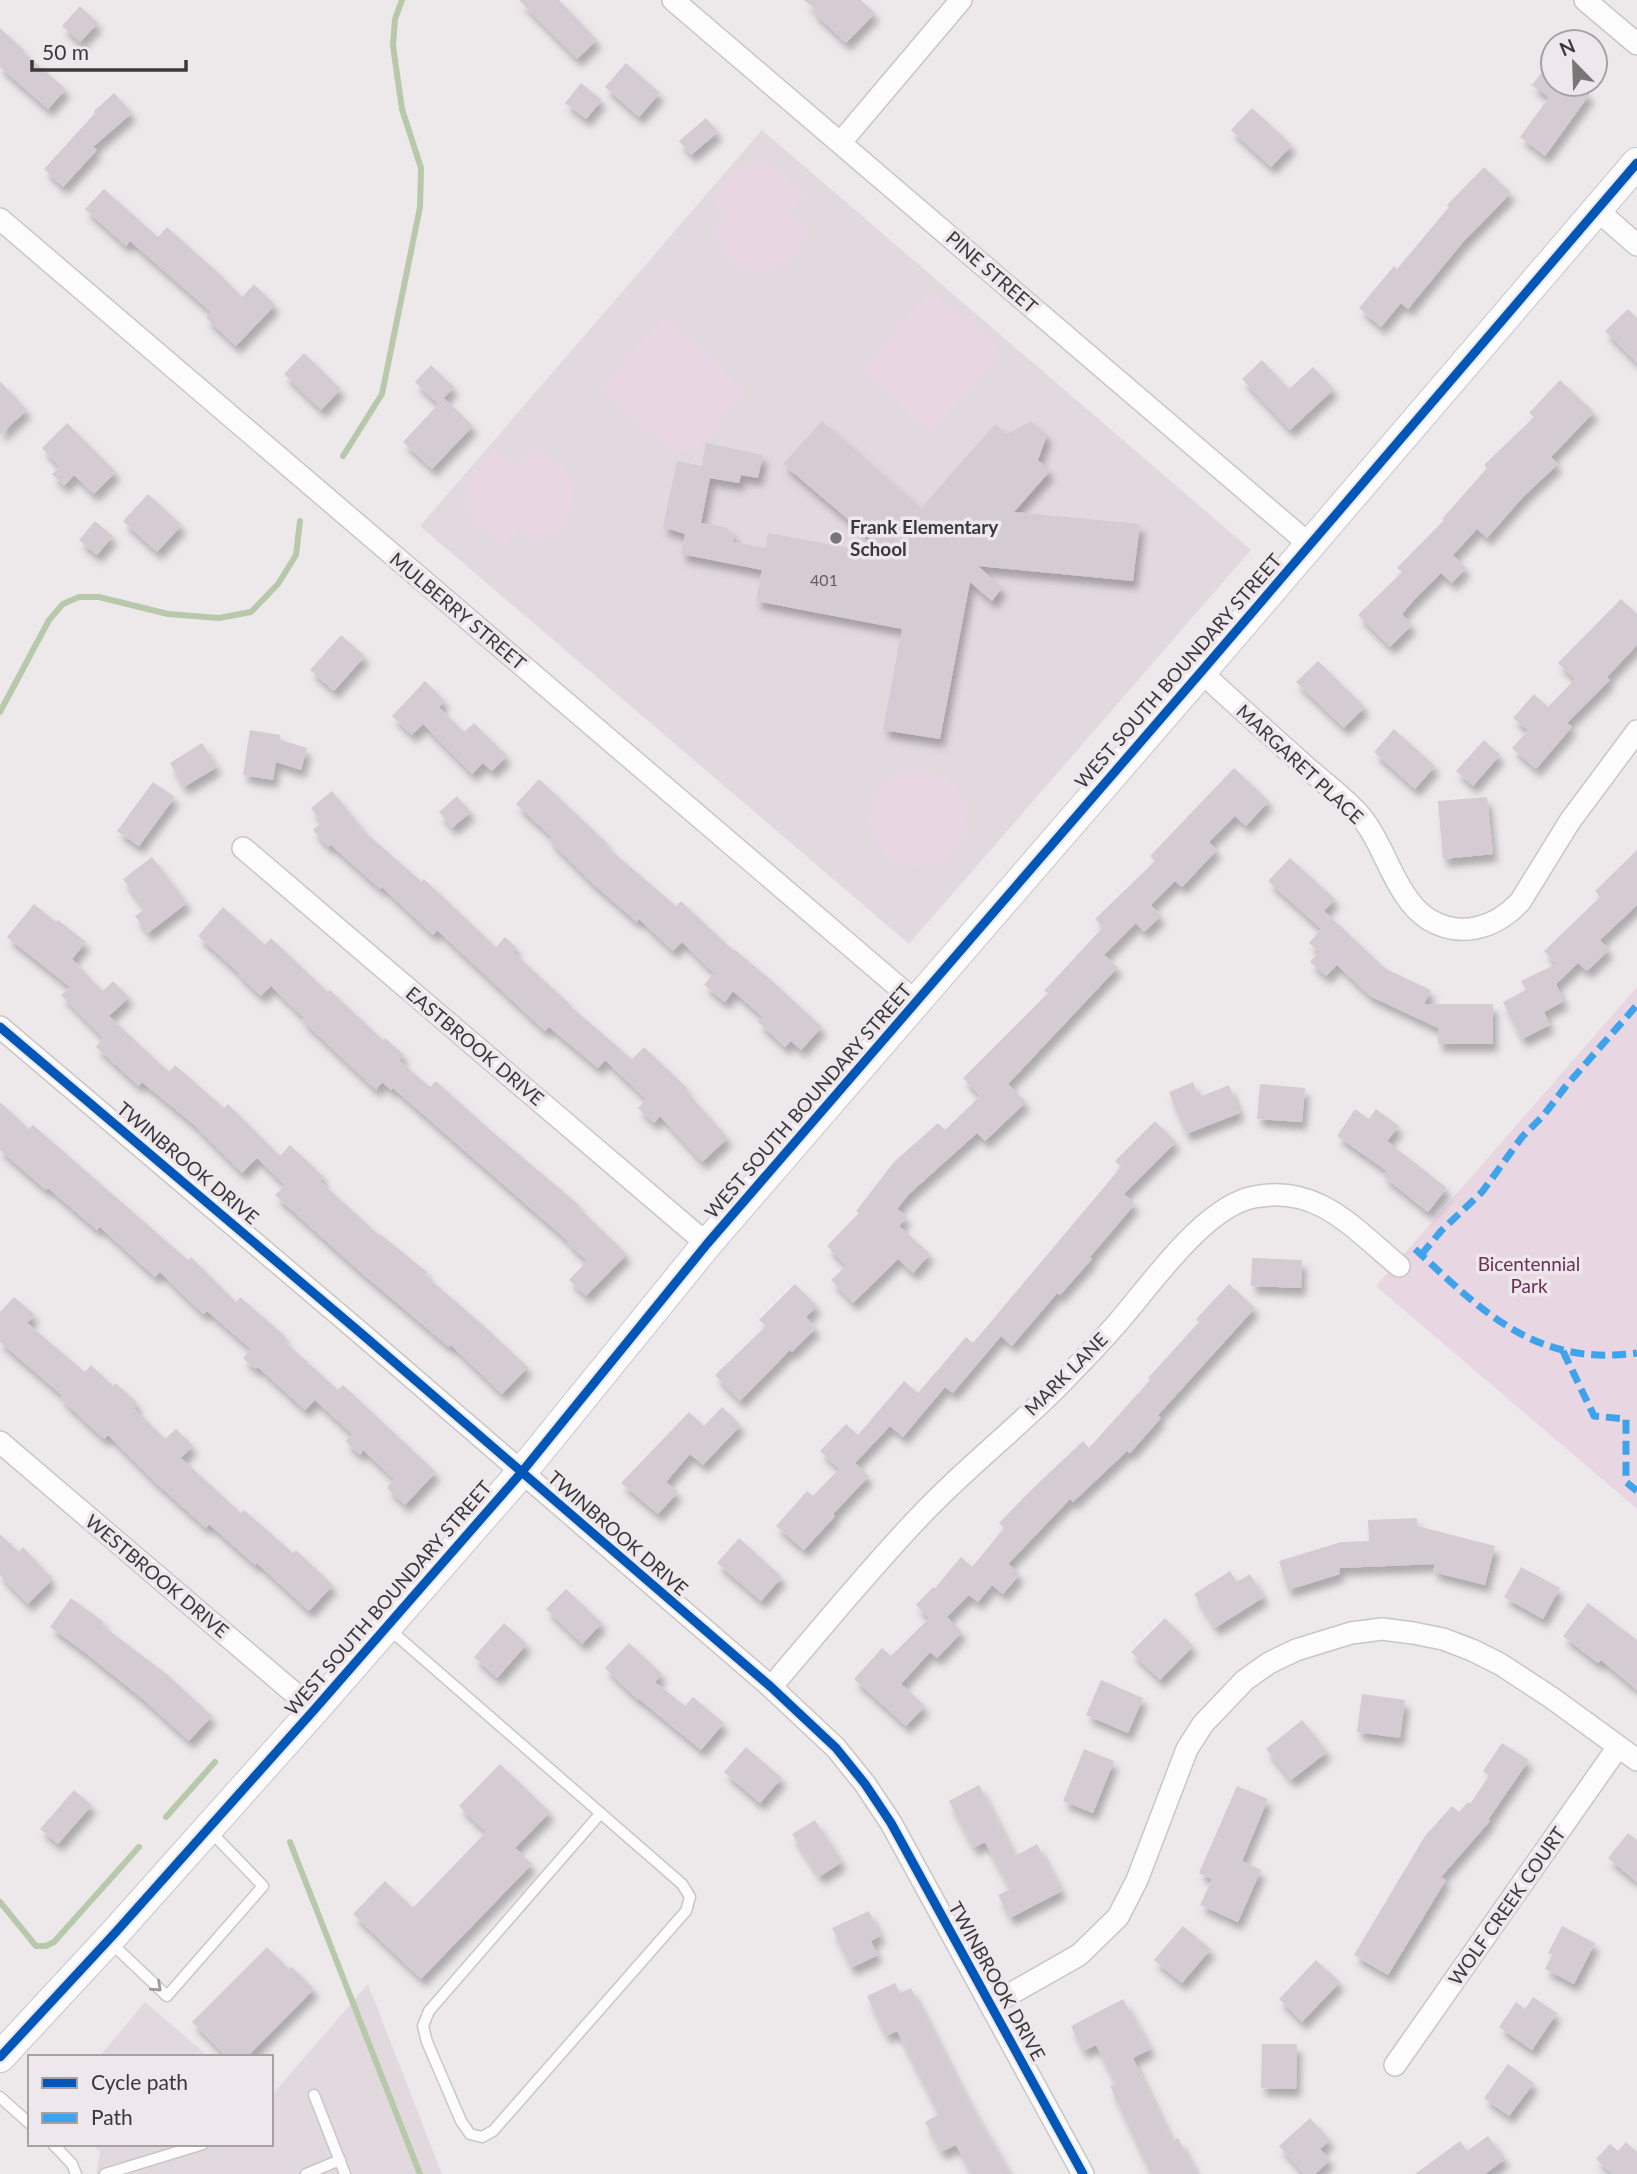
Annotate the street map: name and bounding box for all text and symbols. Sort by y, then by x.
scale bar [32,28,186,72]
north arrow [1539,28,1609,98]
text: N [1556,33,1578,60]
text: 50 m [42,39,89,64]
street label: PINE STREET [942,226,1043,318]
place label: Frank Elementary School [850,515,999,560]
marker: Frank Elementary School [828,530,844,546]
street label: MULBERRY STREET [386,547,531,674]
street label: WEST SOUTH BOUNDARY STREET [1069,549,1286,793]
house number: 401 [810,570,838,589]
street label: MARGARET PLACE [1232,699,1368,828]
street label: WEST SOUTH BOUNDARY STREET [699,979,916,1223]
street label: EASTBROOK DRIVE [402,981,549,1110]
street label: TWINBROOK DRIVE [113,1097,264,1229]
park label: Bicentennial Park [1478,1252,1580,1297]
street label: MARK LANE [1019,1327,1112,1420]
street label: TWINBROOK DRIVE [544,1466,693,1600]
street label: WEST SOUTH BOUNDARY STREET [279,1476,496,1720]
street label: WESTBROOK DRIVE [81,1509,234,1642]
street label: WOLF CREEK COURT [1443,1822,1570,1989]
street label: TWINBROOK DRIVE [944,1897,1051,2064]
one-way arrow [149,1979,162,1991]
legend [28,2055,273,2146]
text: Cycle path [91,2069,188,2094]
text: Path [91,2104,133,2129]

